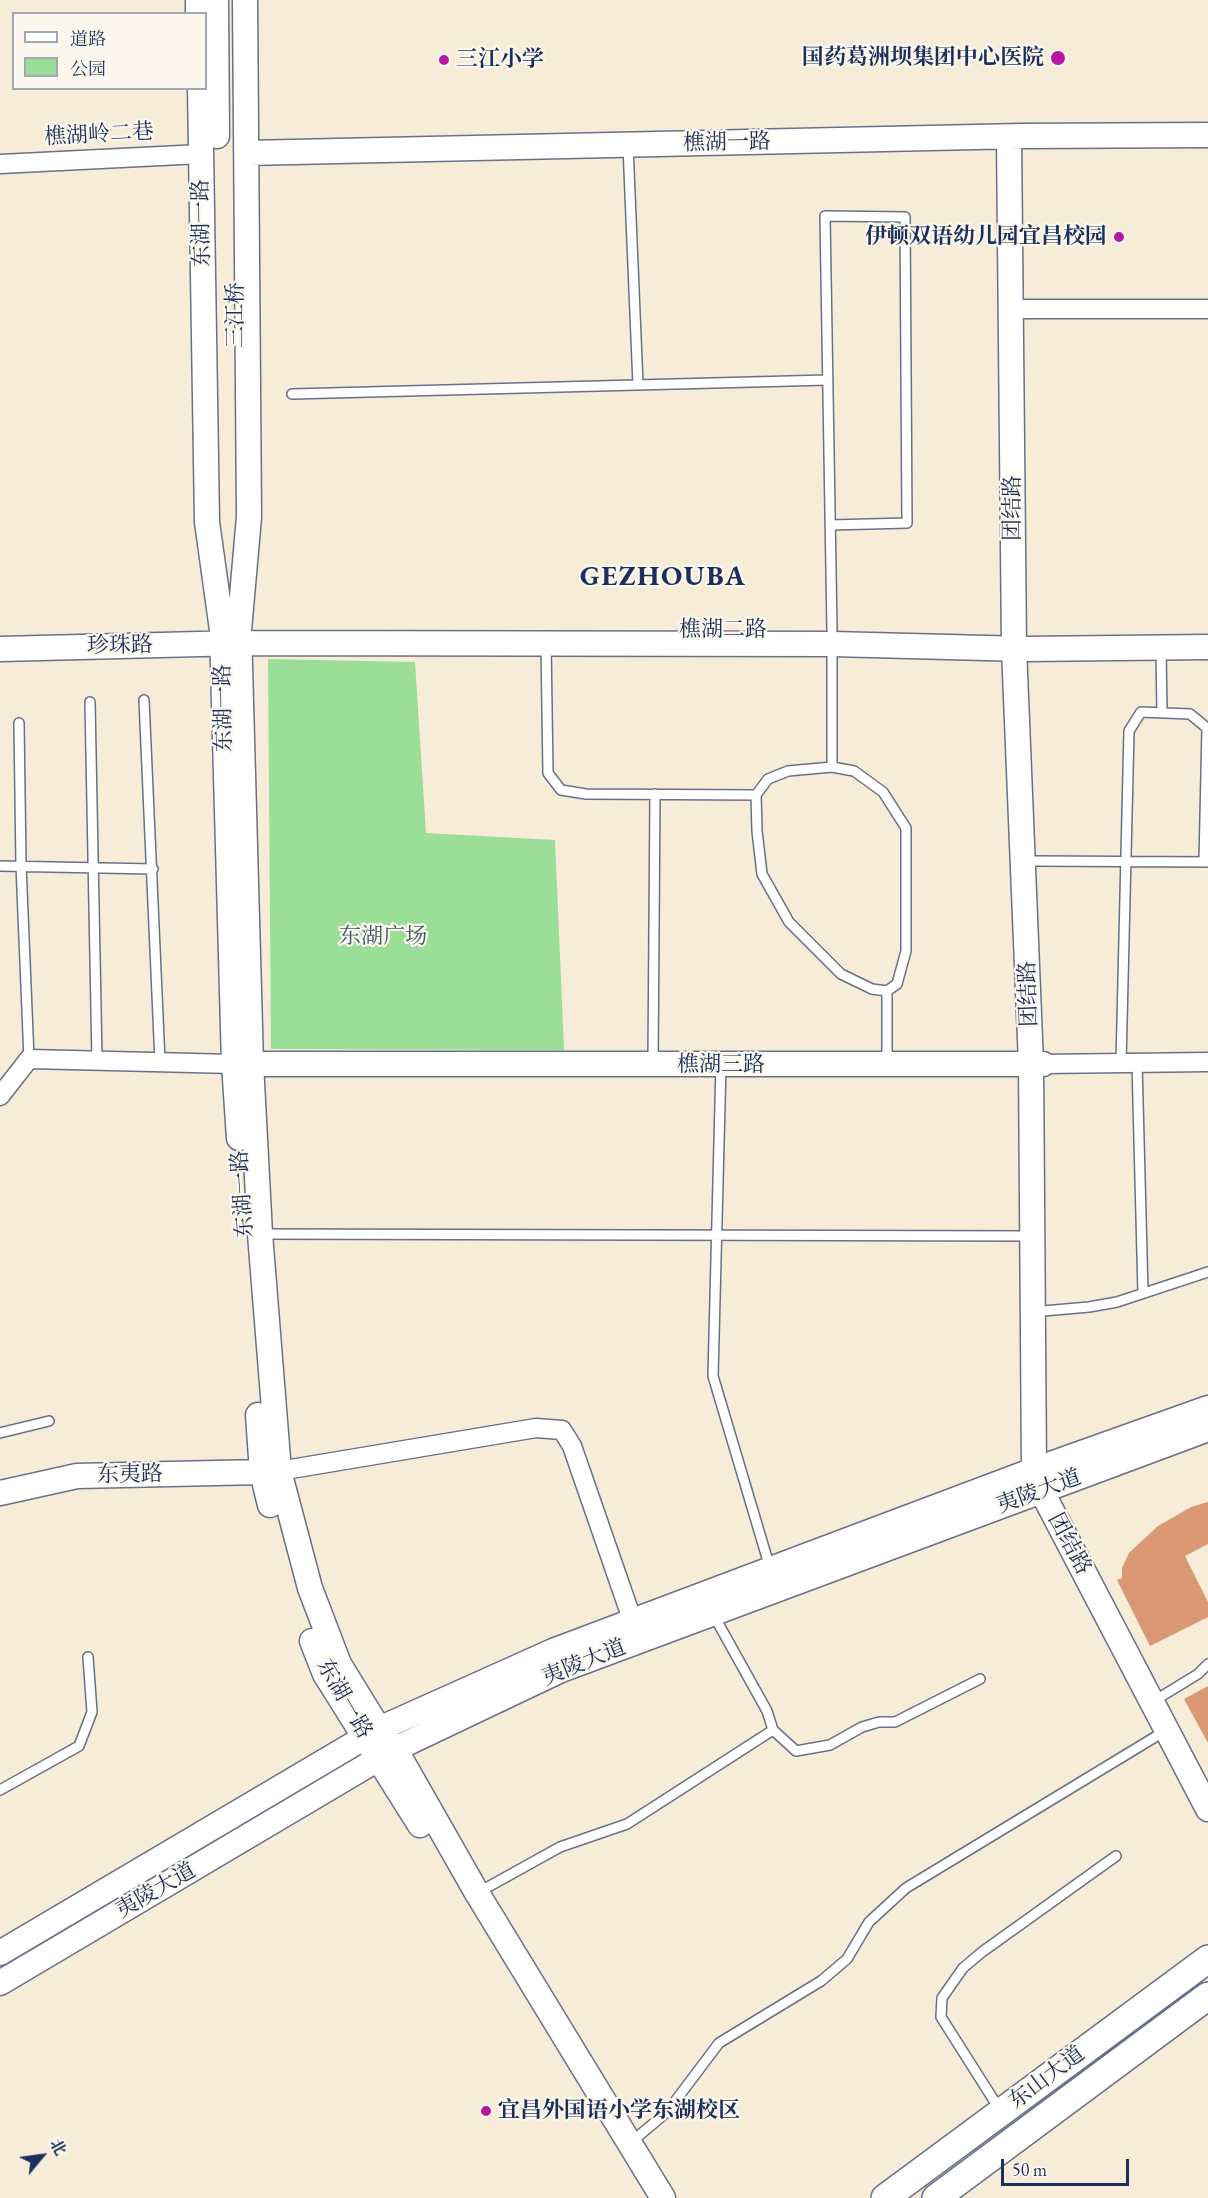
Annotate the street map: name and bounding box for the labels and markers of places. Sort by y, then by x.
place label: 国药葛洲坝集团中心医院 [802,45,1044,71]
place label: 三江小学 [456,47,544,73]
marker: 国药葛洲坝集团中心医院 [1049,49,1067,67]
marker: 三江小学 [437,53,451,67]
place label: 伊顿双语幼儿园宜昌校园 [865,224,1107,250]
marker: 伊顿双语幼儿园宜昌校园 [1112,230,1126,244]
place label: 宜昌外国语小学东湖校区 [498,2098,740,2124]
marker: 宜昌外国语小学东湖校区 [479,2104,493,2118]

